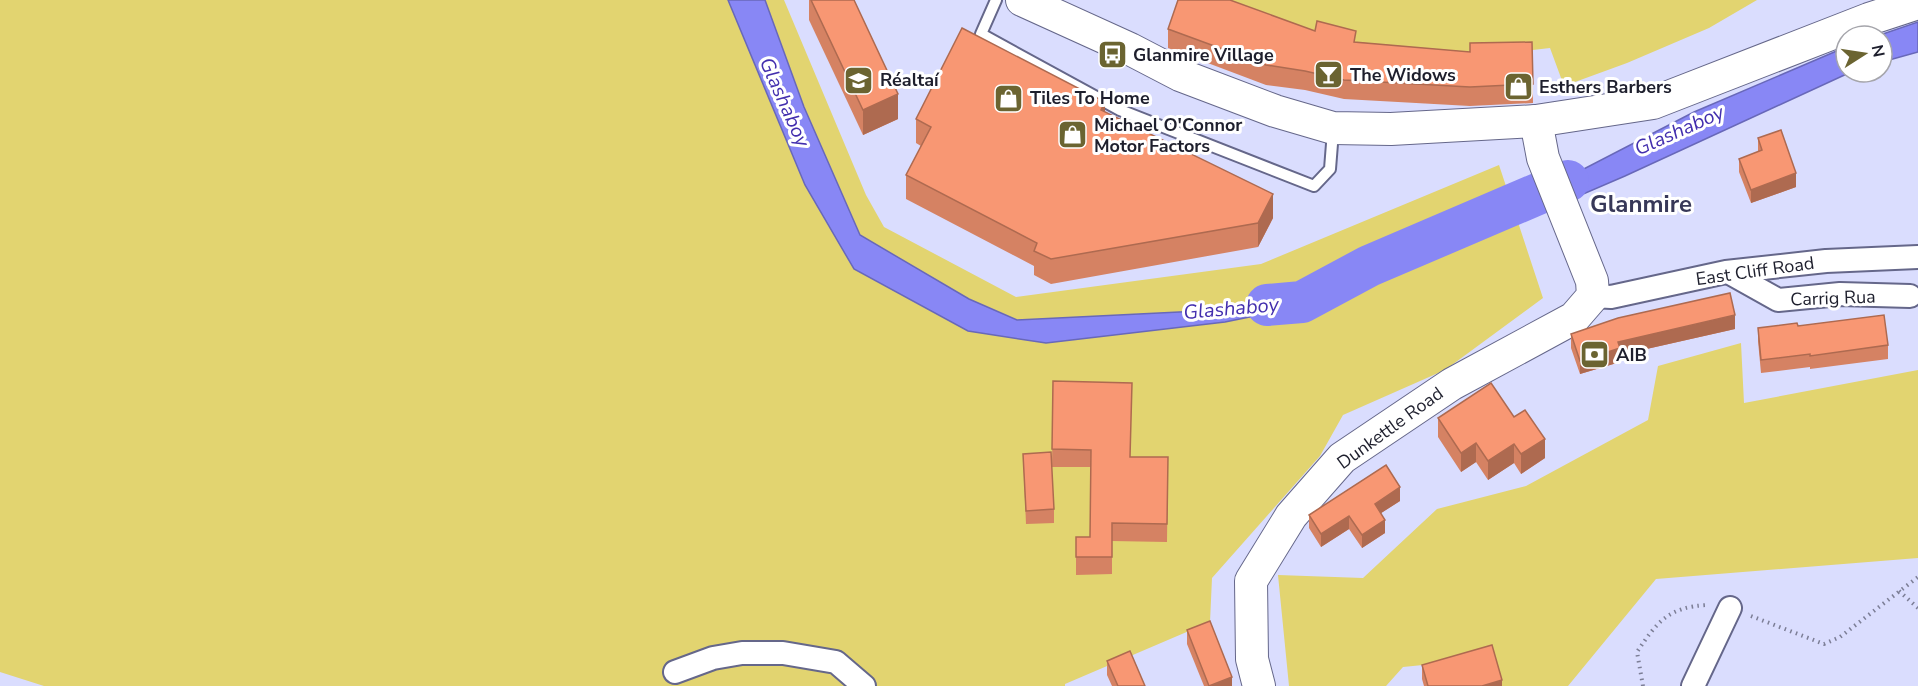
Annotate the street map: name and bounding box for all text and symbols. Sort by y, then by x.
north arrow [1834,24,1894,84]
bus stop icon: Glanmire Village [1096,39,1128,71]
place label: Glanmire Village [1133,43,1274,67]
text: N [1866,43,1890,59]
water label: Glashaboy [753,53,817,152]
bar icon: The Widows [1313,59,1345,91]
place label: The Widows [1350,63,1456,87]
school or university icon: Réaltaí [843,64,875,96]
place label: Réaltaí [880,68,940,92]
shop icon: Esthers Barbers [1502,71,1534,103]
place label: Esthers Barbers [1539,75,1672,99]
shop icon: Tiles To Home [993,82,1025,114]
place label: Tiles To Home [1030,86,1150,110]
water label: Glashaboy [1630,98,1729,162]
place label: Michael O'Connor Motor Factors [1094,113,1242,158]
shop icon: Michael O'Connor Motor Factors [1057,119,1089,151]
district label: Glanmire [1590,188,1692,220]
street label: East Cliff Road [1694,251,1816,291]
street label: Carrig Rua [1790,285,1876,311]
water label: Glashaboy [1182,291,1281,326]
bank icon: AIB [1579,339,1611,371]
place label: AIB [1616,343,1647,367]
street label: Dunkettle Road [1332,381,1448,475]

